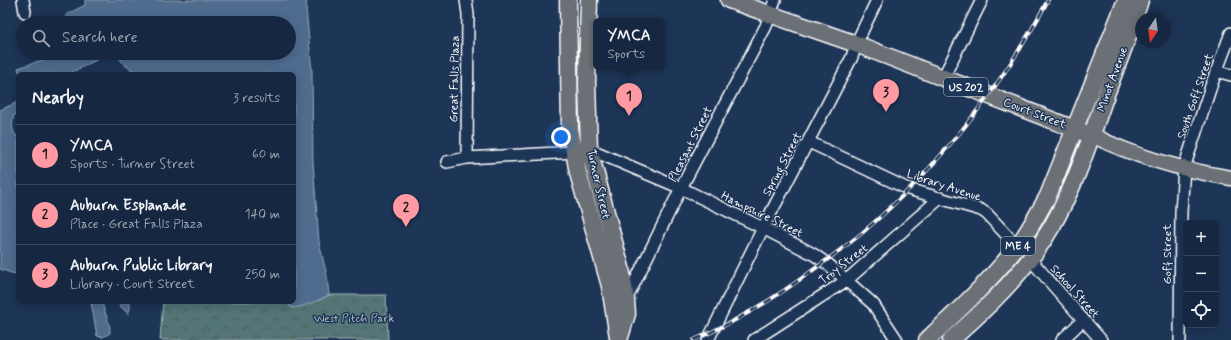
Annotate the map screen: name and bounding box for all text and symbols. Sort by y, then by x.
north arrow [1135,12,1171,48]
search box [16,16,296,60]
popup [593,18,665,70]
text: YMCA [607,26,651,46]
icon: search [30,27,52,49]
text: Search here [62,28,138,48]
street label: Great Falls Plaza [446,35,464,123]
street label: Minot Avenue [1094,44,1132,114]
text: Sports [607,46,645,63]
street label: South Goff Street [1174,51,1218,141]
road number: US 202 [944,78,988,96]
pin: 3 [873,79,899,112]
pin: 1 [616,83,642,116]
text: Nearby [32,87,84,109]
text: 3 results [233,90,280,107]
street label: Court Street [1001,95,1069,133]
street label: Pleasant Street [665,104,717,185]
your location [551,127,571,147]
street label: Spring Street [759,129,807,200]
text: YMCA [70,136,113,156]
text: 1 [42,146,48,163]
text: 60 m [252,146,280,163]
street label: Turner Street [582,148,614,221]
text: Sports · Turner Street [70,156,195,173]
street label: Library Avenue [904,166,983,206]
street label: Hampshire Street [718,188,805,242]
pin: 2 [393,194,419,227]
text: Auburn Esplanade [70,196,186,216]
text: 2 [42,206,48,223]
text: 140 m [245,206,280,223]
text: Place · Great Falls Plaza [70,216,203,233]
map controls [1183,220,1219,328]
button: + [1183,220,1219,256]
street label: Goff Street [1160,224,1176,284]
road number: ME 4 [1001,237,1035,255]
street label: Troy Street [816,240,872,289]
text: Auburn Public Library [70,256,212,276]
button: − [1183,256,1219,292]
street label: School Street [1046,262,1103,322]
text: 3 [42,266,48,283]
text: 250 m [245,266,280,283]
text: Library · Court Street [70,276,195,293]
button: locate [1183,292,1219,328]
park label: West Pitch Park [314,311,394,327]

